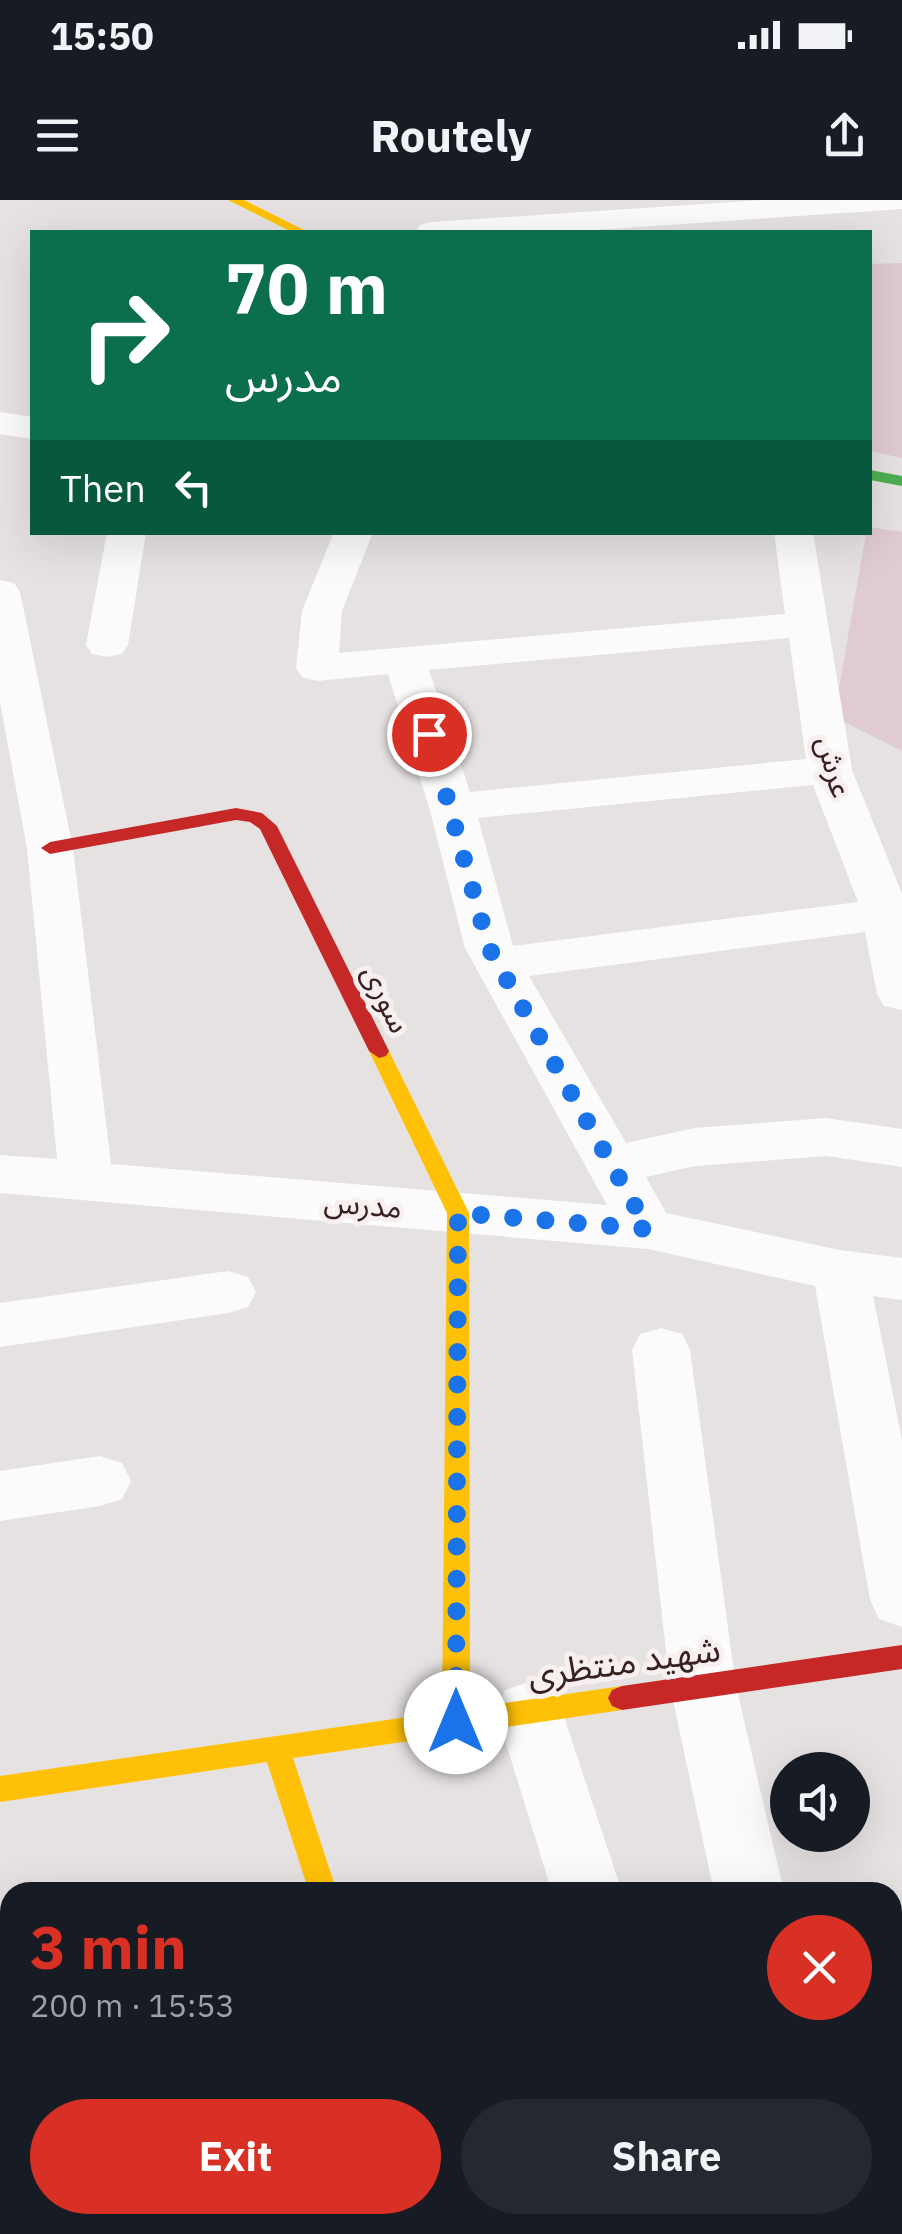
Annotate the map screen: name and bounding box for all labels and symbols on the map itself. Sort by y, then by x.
pin [387,692,472,777]
street label: عرش [809,731,862,802]
street label: سوری [354,958,421,1039]
street label: مدرس [323,1181,404,1226]
street label: شهید منتظری [525,1625,723,1697]
position arrow [404,1670,508,1774]

